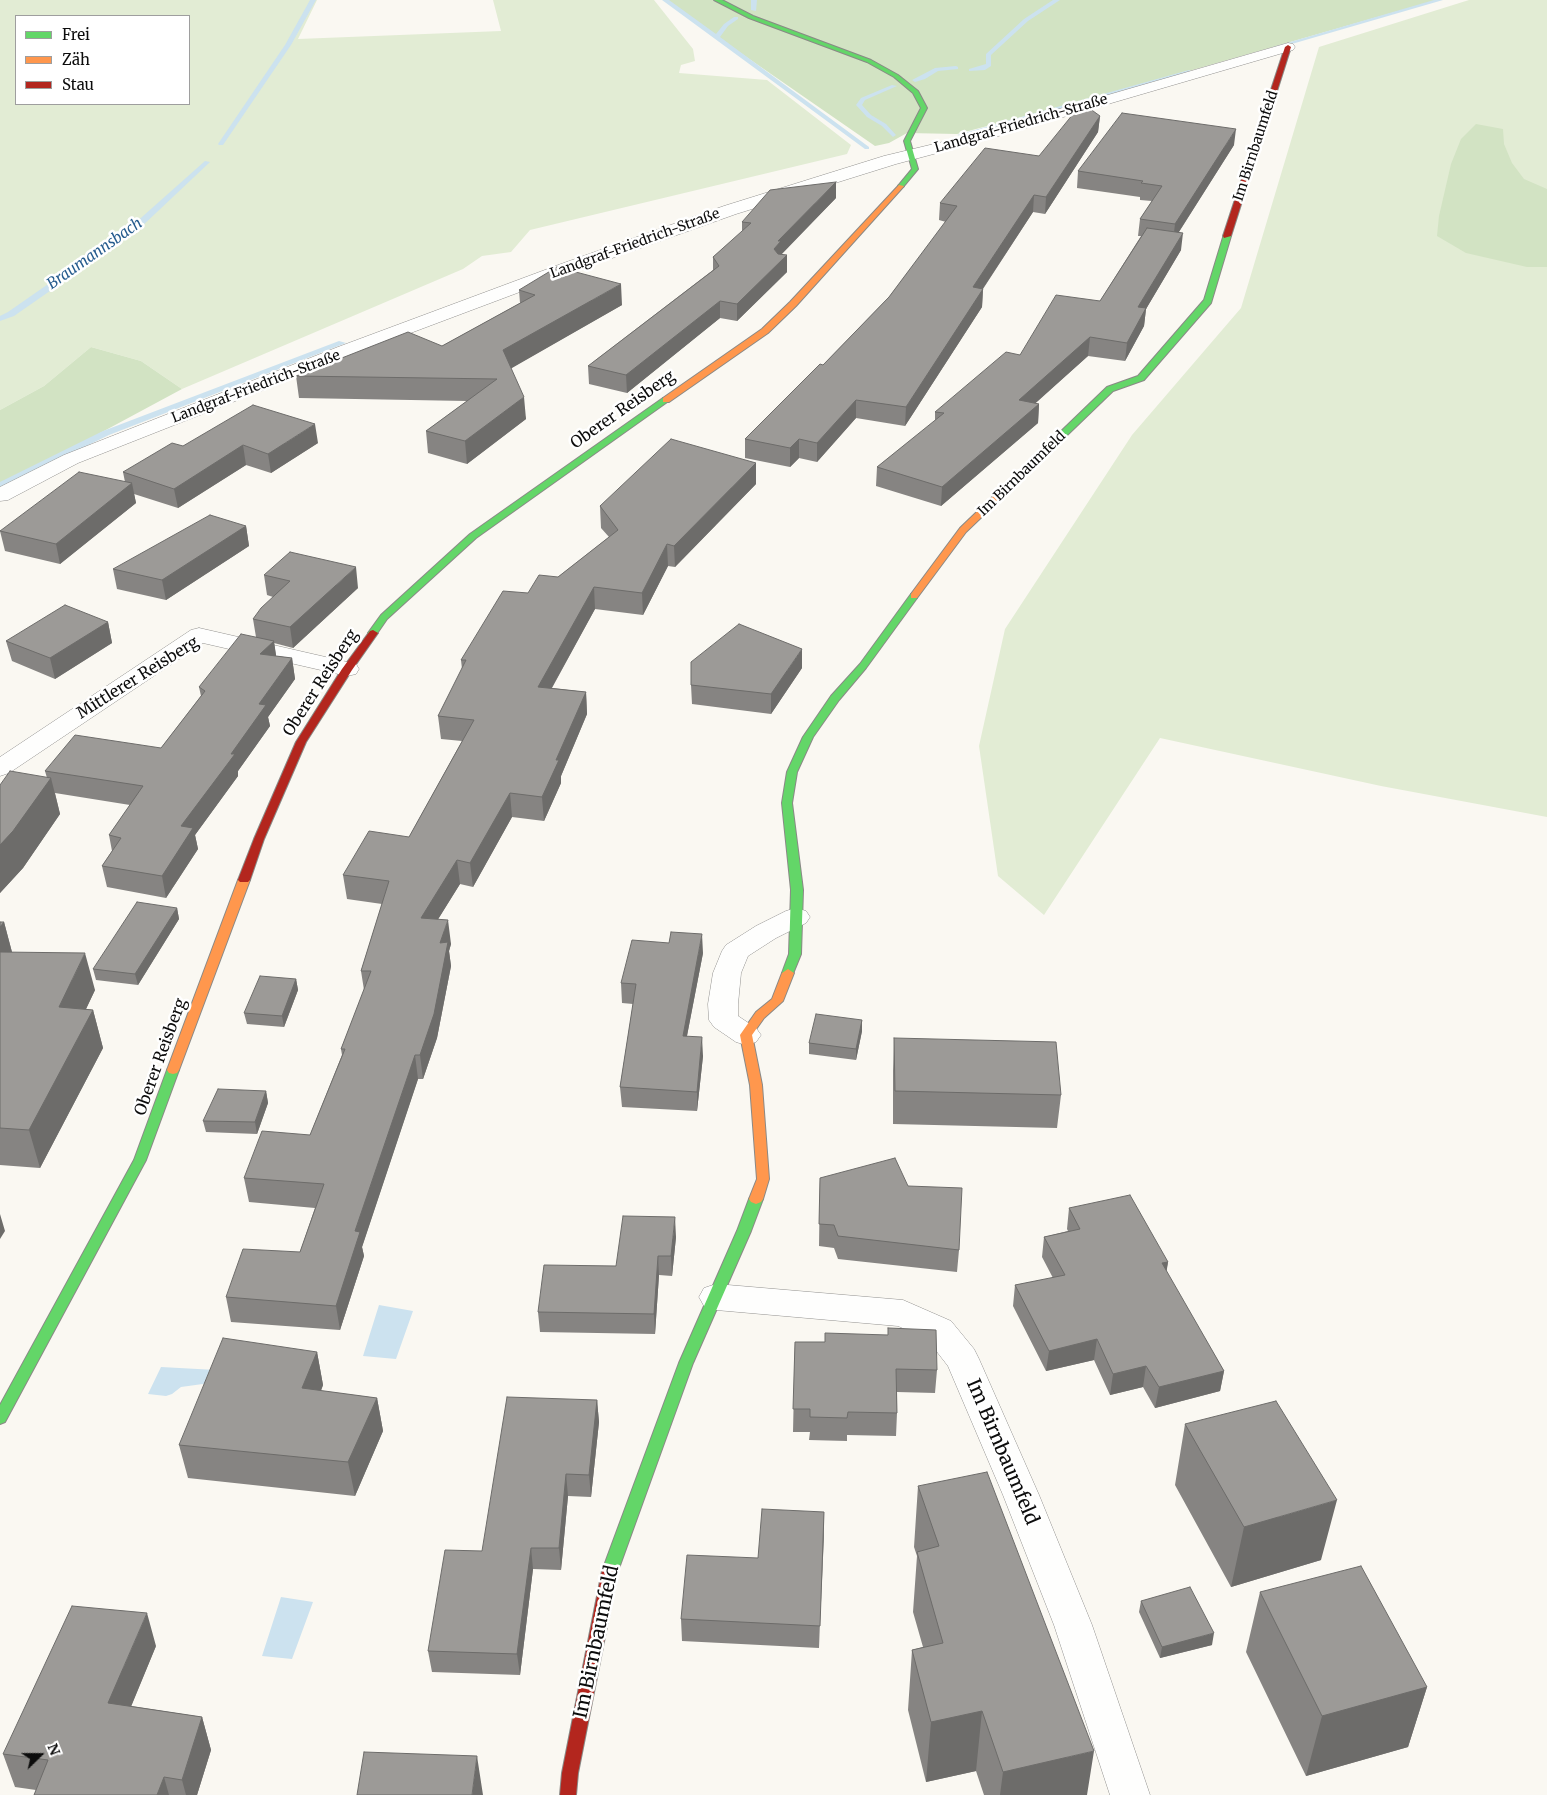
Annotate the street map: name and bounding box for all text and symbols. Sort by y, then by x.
legend [15,15,190,105]
text: Frei [62,25,90,44]
text: Zäh [62,50,90,69]
text: Stau [62,75,94,94]
street label: Im Birnbaumfeld [1230,89,1282,203]
street label: Landgraf-Friedrich-Straße [933,91,1109,157]
street label: Landgraf-Friedrich-Straße [548,205,722,283]
water label: Braumannsbach [44,215,146,293]
street label: Landgraf-Friedrich-Straße [169,347,343,427]
street label: Oberer Reisberg [567,367,679,453]
street label: Im Birnbaumfeld [975,428,1069,520]
street label: Oberer Reisberg [279,626,363,740]
street label: Mittlerer Reisberg [74,633,202,723]
street label: Oberer Reisberg [131,996,191,1118]
street label: Im Birnbaumfeld [961,1376,1043,1528]
street label: Im Birnbaumfeld [570,1563,624,1721]
north arrow [15,1730,65,1780]
text: N [43,1741,64,1758]

